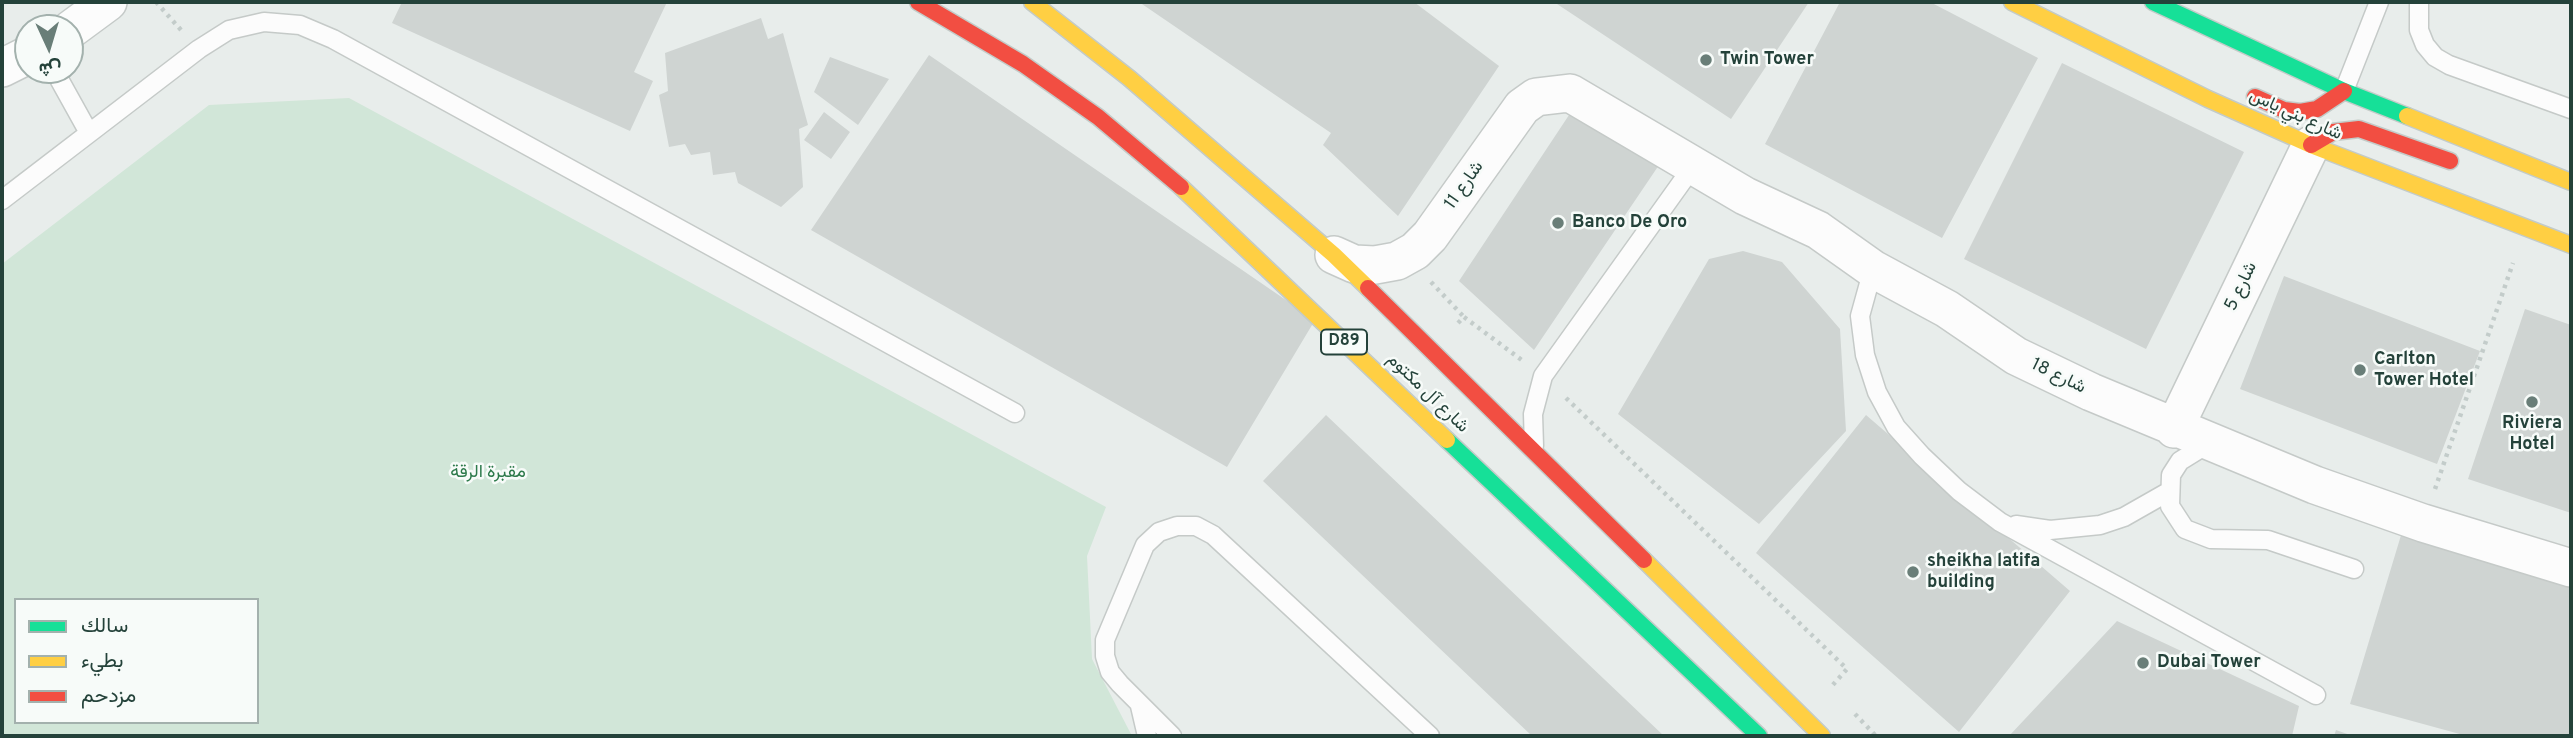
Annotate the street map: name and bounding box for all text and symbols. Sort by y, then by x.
north arrow [14,14,84,84]
place label: Twin Tower [1720,49,1814,71]
marker: Twin Tower [1698,52,1714,68]
text: ش [38,55,63,81]
street label: شارع بني ياس [2245,86,2345,146]
street label: شارع 11 [1441,158,1489,214]
place label: Banco De Oro [1572,212,1687,234]
marker: Banco De Oro [1550,215,1566,231]
street label: شارع 5 [2221,259,2263,315]
road number: D89 [1321,330,1367,354]
place label: Carlton Tower Hotel [2374,349,2474,392]
street label: شارع آل مكتوم [1382,350,1472,438]
street label: شارع 18 [2027,355,2089,399]
marker: Carlton Tower Hotel [2352,362,2368,378]
marker: Riviera Hotel [2524,394,2540,410]
place label: Riviera Hotel [2502,413,2562,456]
park label: مقبرة الرقة [450,462,526,484]
place label: sheikha latifa building [1927,551,2040,594]
marker: sheikha latifa building [1905,564,1921,580]
legend [14,598,259,724]
text: سالك [81,613,128,640]
text: بطيء [81,648,124,675]
place label: Dubai Tower [2157,652,2261,674]
marker: Dubai Tower [2135,655,2151,671]
text: مزدحم [81,683,136,710]

